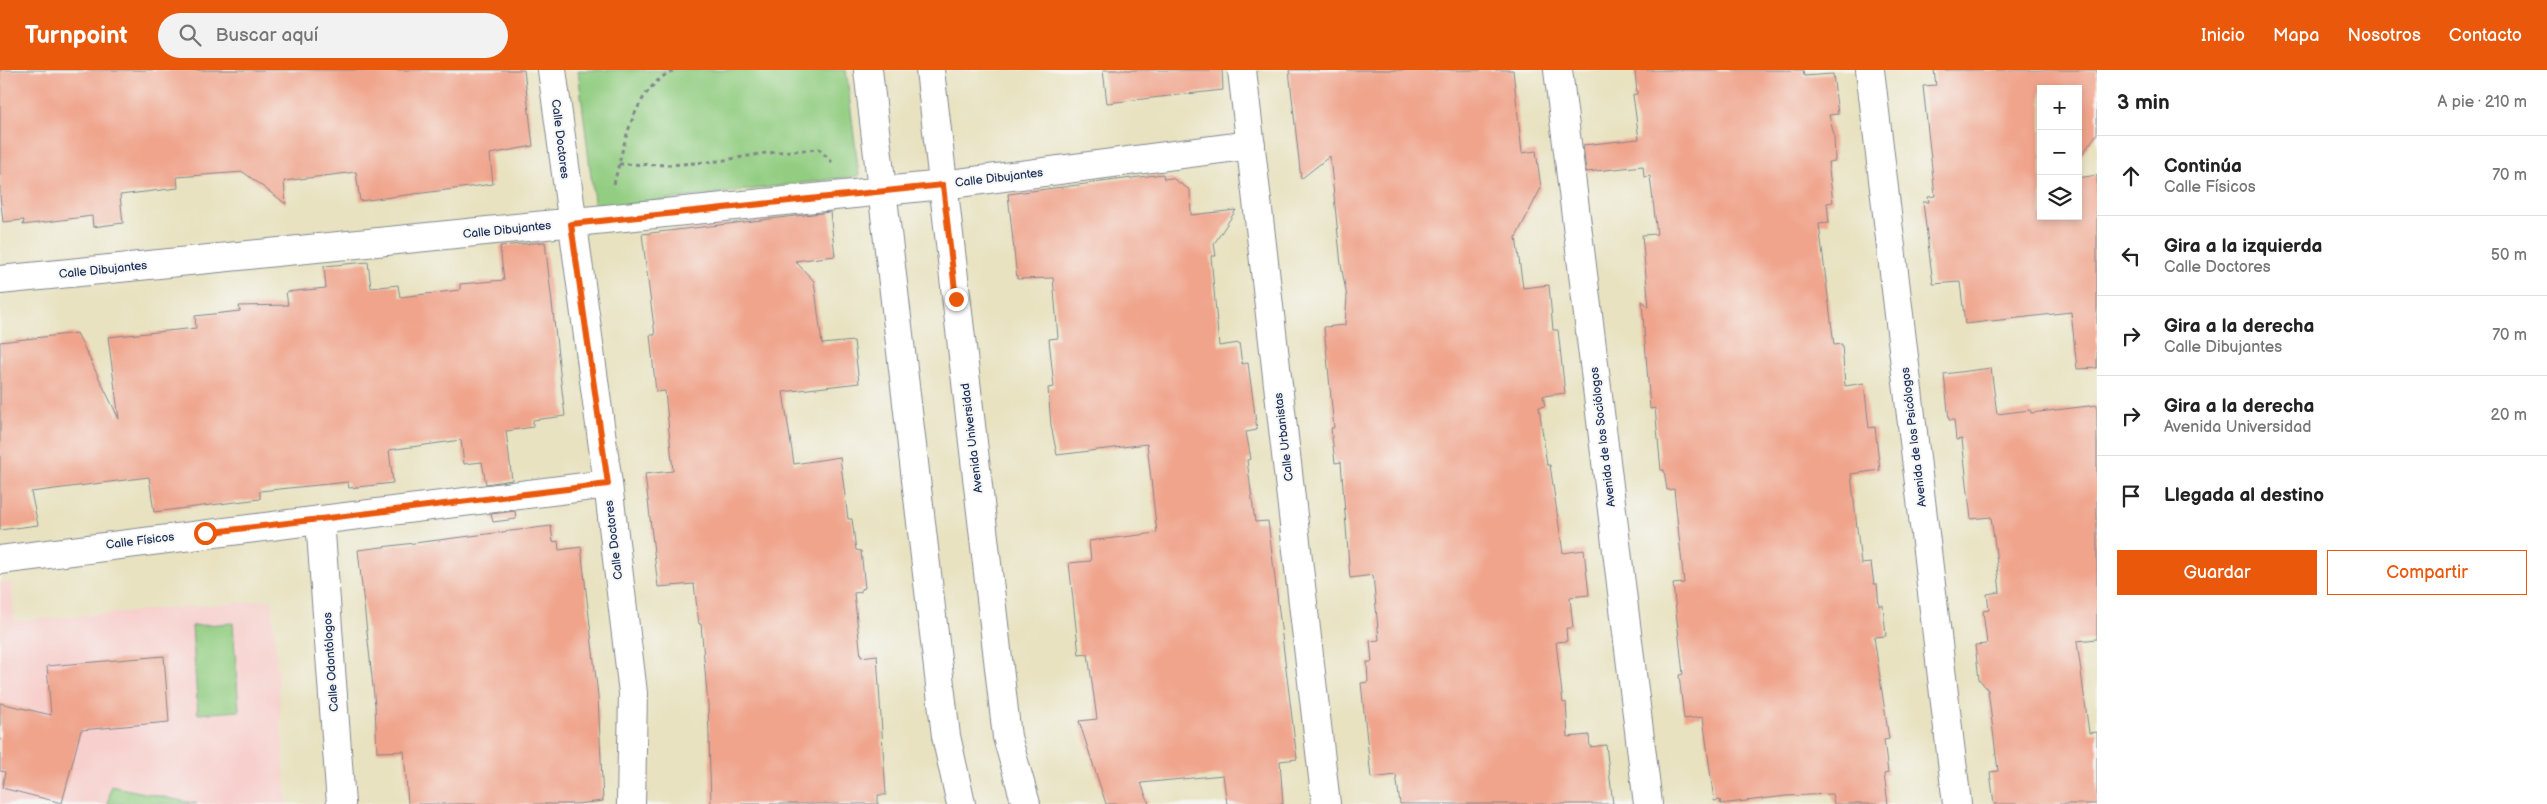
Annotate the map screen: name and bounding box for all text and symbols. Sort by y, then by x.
search box [158,13,508,58]
text: Turnpoint [25,21,128,50]
icon: search [176,21,204,49]
text: Buscar aquí [216,24,318,47]
text: Inicio [2201,25,2245,46]
text: Mapa [2273,25,2319,46]
text: Nosotros [2347,25,2421,46]
text: Contacto [2449,25,2522,46]
map controls [2037,85,2082,220]
button: + [2037,85,2082,130]
text: 3 min [2117,90,2170,115]
text: A pie · 210 m [2438,93,2527,112]
street label: Calle Doctores [548,98,572,180]
button: − [2037,130,2082,175]
text: Continúa [2164,155,2242,178]
icon: ahead [2117,162,2145,190]
street label: Calle Dibujantes [954,165,1044,191]
text: 70 m [2492,166,2527,185]
button: layers [2037,175,2082,220]
text: Calle Físicos [2164,178,2256,197]
street label: Calle Dibujantes [462,218,552,242]
text: Gira a la izquierda [2164,235,2322,258]
icon: left [2117,242,2145,270]
text: 50 m [2491,246,2527,265]
street label: Calle Dibujantes [58,258,148,282]
text: Calle Doctores [2164,258,2271,277]
route end [945,288,968,311]
text: Gira a la derecha [2164,315,2314,338]
icon: right [2117,322,2145,350]
text: 70 m [2492,326,2527,345]
text: Calle Dibujantes [2164,338,2282,357]
street label: Avenida de los Sociólogos [1587,366,1619,508]
street label: Avenida de los Psicólogos [1898,366,1930,508]
street label: Avenida Universidad [958,382,986,494]
street label: Calle Urbanistas [1271,392,1297,482]
text: Gira a la derecha [2164,395,2314,418]
icon: right [2117,402,2145,430]
text: 20 m [2491,406,2527,425]
text: Avenida Universidad [2164,418,2311,437]
icon: arrive [2117,482,2145,510]
text: Llegada al destino [2164,484,2324,507]
street label: Calle Doctores [602,499,626,581]
route start [194,522,217,545]
street label: Calle Físicos [105,529,175,553]
button: Guardar [2117,550,2317,595]
button: Compartir [2327,550,2527,595]
street label: Calle Odontólogos [320,612,342,712]

